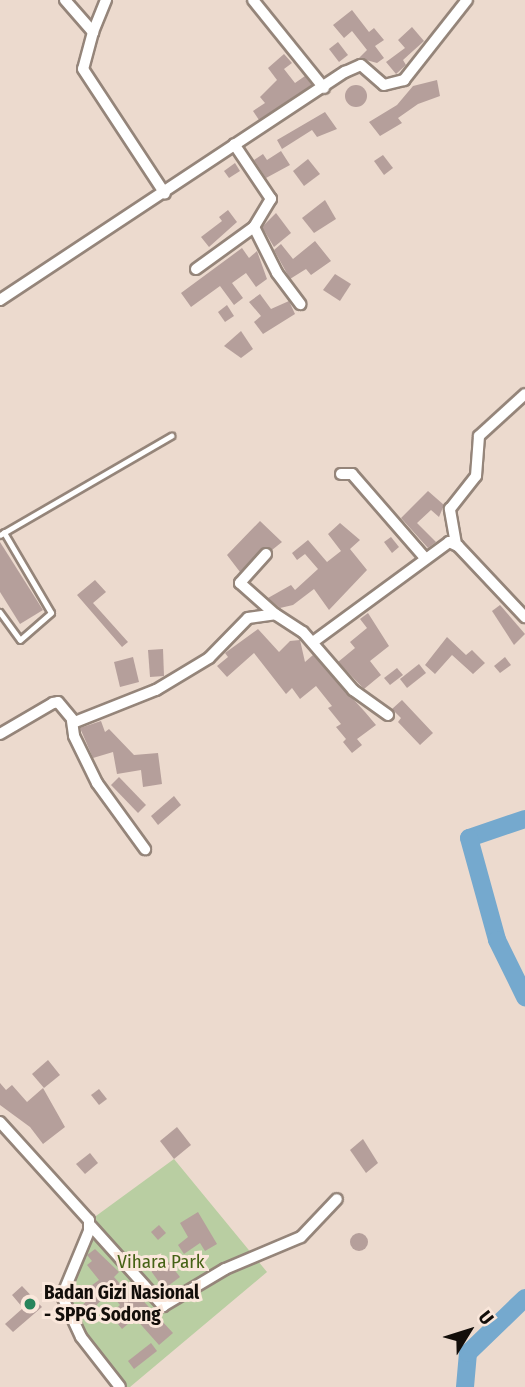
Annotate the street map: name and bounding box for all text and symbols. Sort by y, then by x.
park label: Vihara Park [117,1251,205,1273]
place label: Badan Gizi Nasional - SPPG Sodong [44,1282,199,1326]
marker: Badan Gizi Nasional - SPPG Sodong [22,1296,38,1312]
north arrow [434,1296,504,1366]
text: U [473,1306,498,1329]

